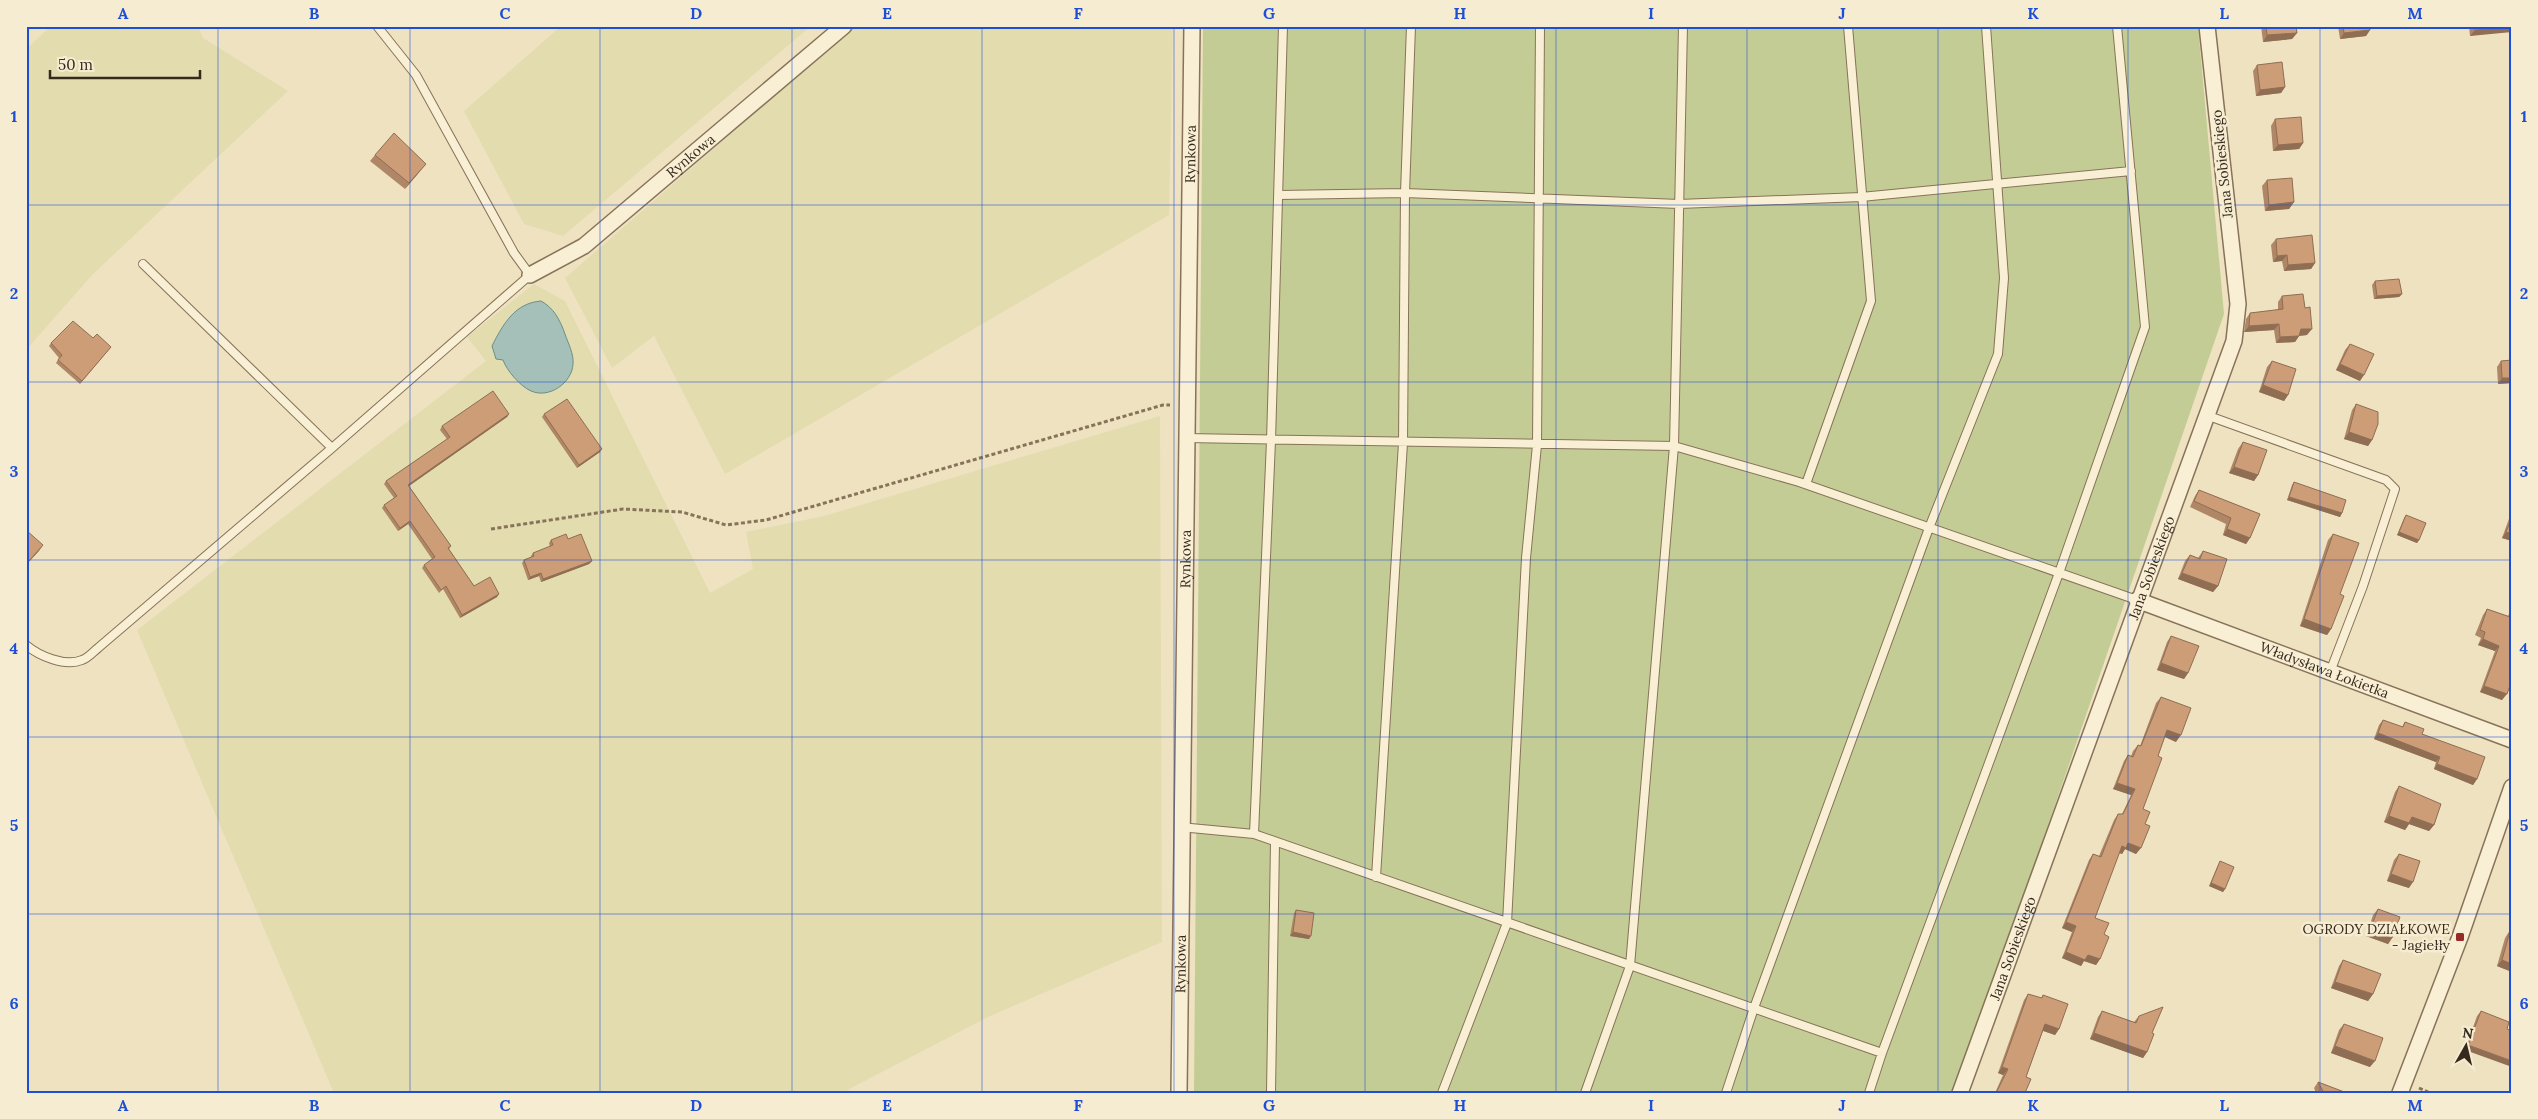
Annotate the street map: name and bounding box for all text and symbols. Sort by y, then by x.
text: A [118,3,129,23]
text: B [309,3,320,23]
text: C [499,3,511,23]
text: D [690,3,702,23]
text: E [882,3,892,23]
text: F [1073,3,1083,23]
text: G [1263,3,1275,23]
text: H [1454,3,1467,23]
text: I [1648,3,1654,23]
text: J [1838,3,1846,23]
text: K [2027,3,2039,23]
text: L [2219,3,2229,23]
text: M [2407,3,2423,23]
scale bar [50,48,200,80]
text: 50 m [58,55,93,74]
text: 1 [11,106,17,126]
text: 1 [2521,106,2527,126]
street label: Jana Sobieskiego [2207,109,2237,220]
street label: Rynkowa [1181,125,1200,183]
street label: Rynkowa [663,130,719,182]
text: 2 [10,283,18,303]
text: 2 [2520,283,2528,303]
text: 3 [10,461,19,481]
text: 3 [2520,461,2529,481]
street label: Jana Sobieskiego [2124,514,2178,623]
street label: Rynkowa [1176,530,1195,588]
text: 4 [10,638,19,658]
street label: Władysława Łokietka [2257,638,2392,702]
text: 4 [2520,638,2529,658]
text: 5 [10,815,19,835]
text: 5 [2520,815,2529,835]
street label: Jana Sobieskiego [1985,894,2040,1004]
place label: OGRODY DZIAŁKOWE - Jagiełły [2302,920,2451,954]
marker: OGRODY DZIAŁKOWE - Jagiełły [2454,931,2466,943]
street label: Rynkowa [1171,935,1190,993]
text: 6 [9,993,19,1013]
text: 6 [2519,993,2529,1013]
north arrow [2440,1022,2490,1072]
text: N [2461,1023,2475,1043]
text: A [118,1095,129,1115]
text: B [309,1095,320,1115]
text: C [499,1095,511,1115]
text: D [690,1095,702,1115]
text: E [882,1095,892,1115]
text: F [1073,1095,1083,1115]
text: G [1263,1095,1275,1115]
text: H [1454,1095,1467,1115]
text: I [1648,1095,1654,1115]
text: J [1838,1095,1846,1115]
text: K [2027,1095,2039,1115]
text: L [2219,1095,2229,1115]
text: M [2407,1095,2423,1115]

